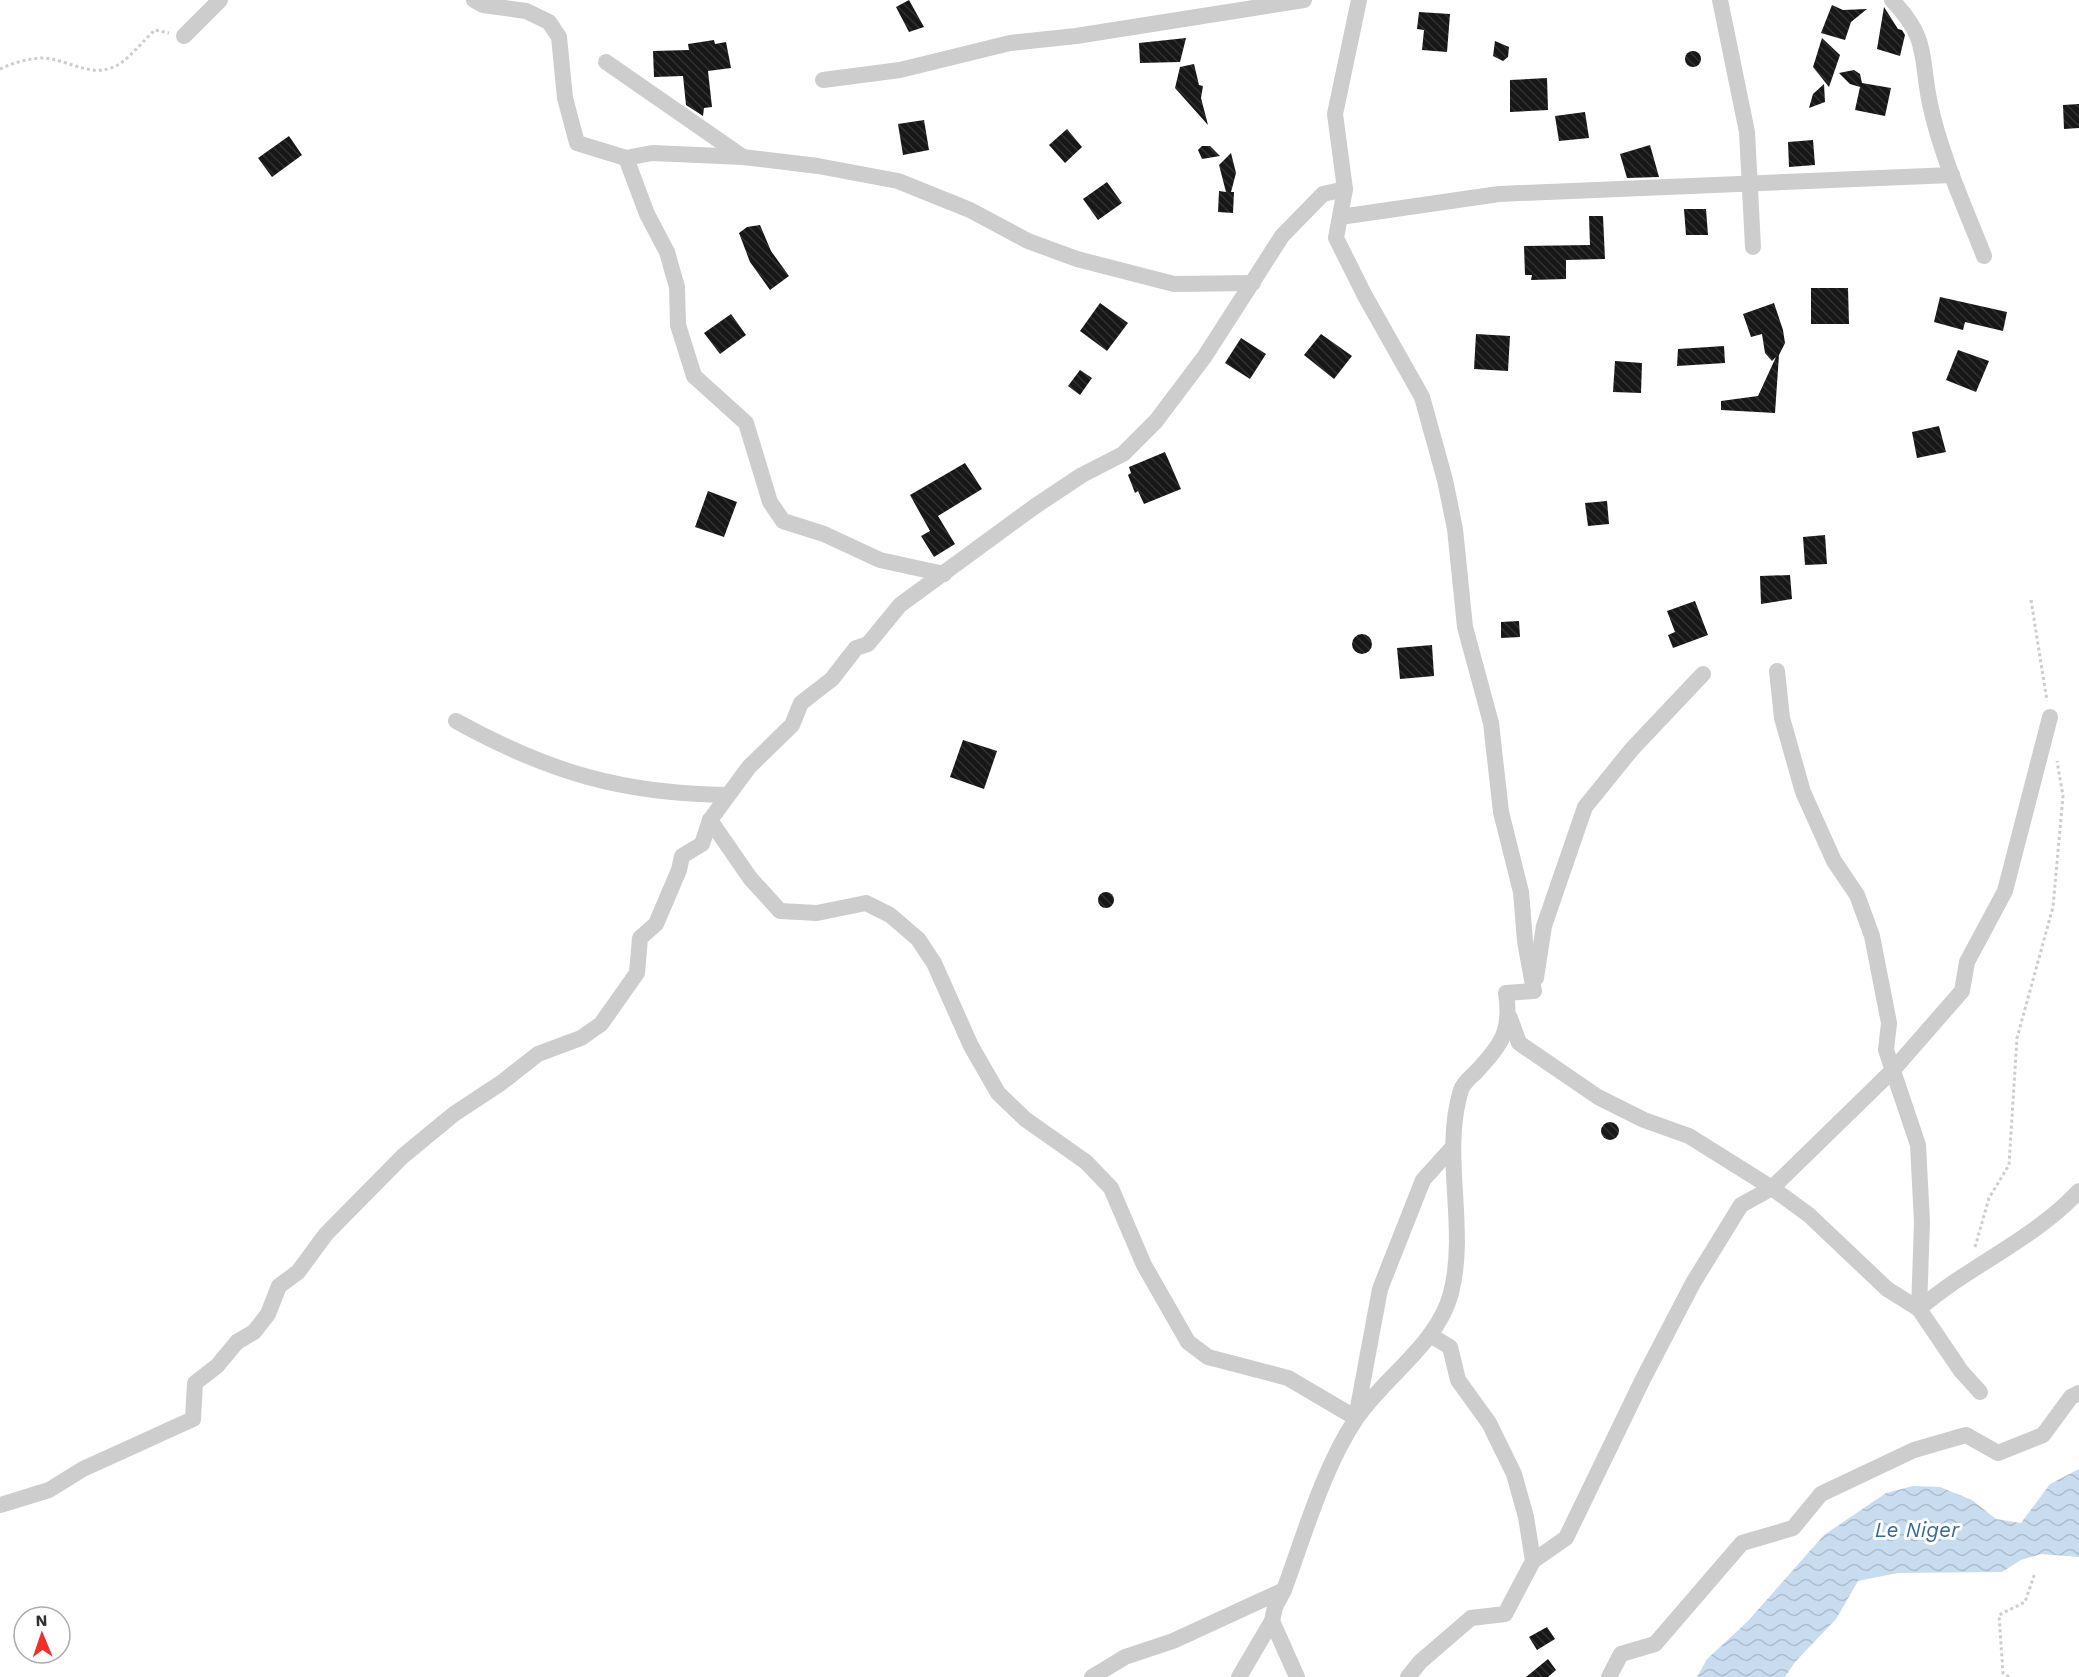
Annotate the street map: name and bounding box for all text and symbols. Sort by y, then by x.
water label: Le Niger [1875,1517,1960,1542]
north arrow [12,1605,72,1665]
text: N [35,1611,48,1630]

